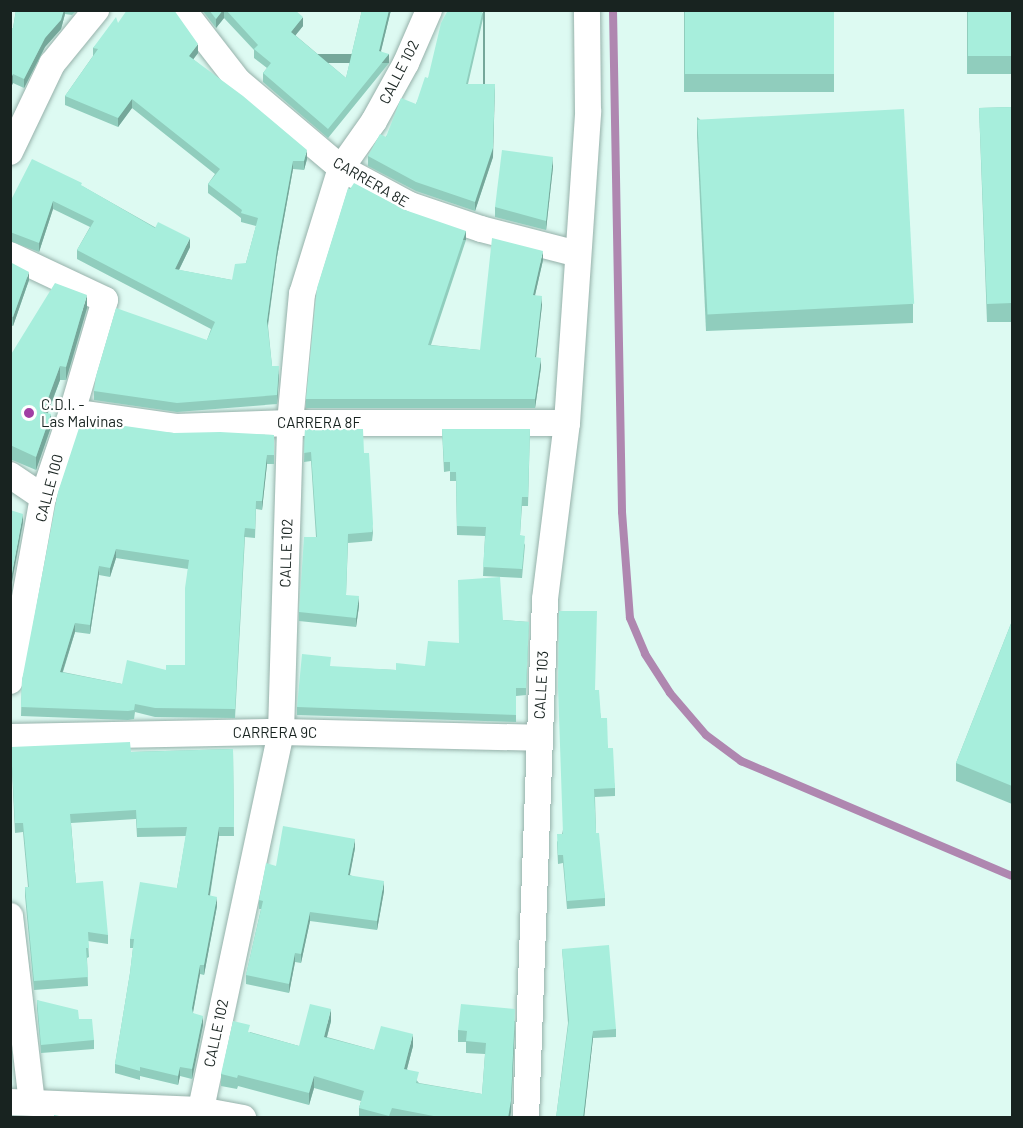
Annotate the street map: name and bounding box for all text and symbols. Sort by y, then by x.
street label: CALLE 102 [375,37,423,107]
street label: CARRERA 8E [330,153,412,211]
place label: C.D.I. - Las Malvinas [41,395,123,430]
marker: C.D.I. - Las Malvinas [22,406,36,420]
street label: CARRERA 8F [277,414,361,432]
street label: CALLE 100 [31,452,67,524]
street label: CALLE 102 [276,518,296,588]
street label: CALLE 103 [530,650,552,720]
street label: CARRERA 9C [233,724,317,742]
street label: CALLE 102 [200,997,232,1069]

